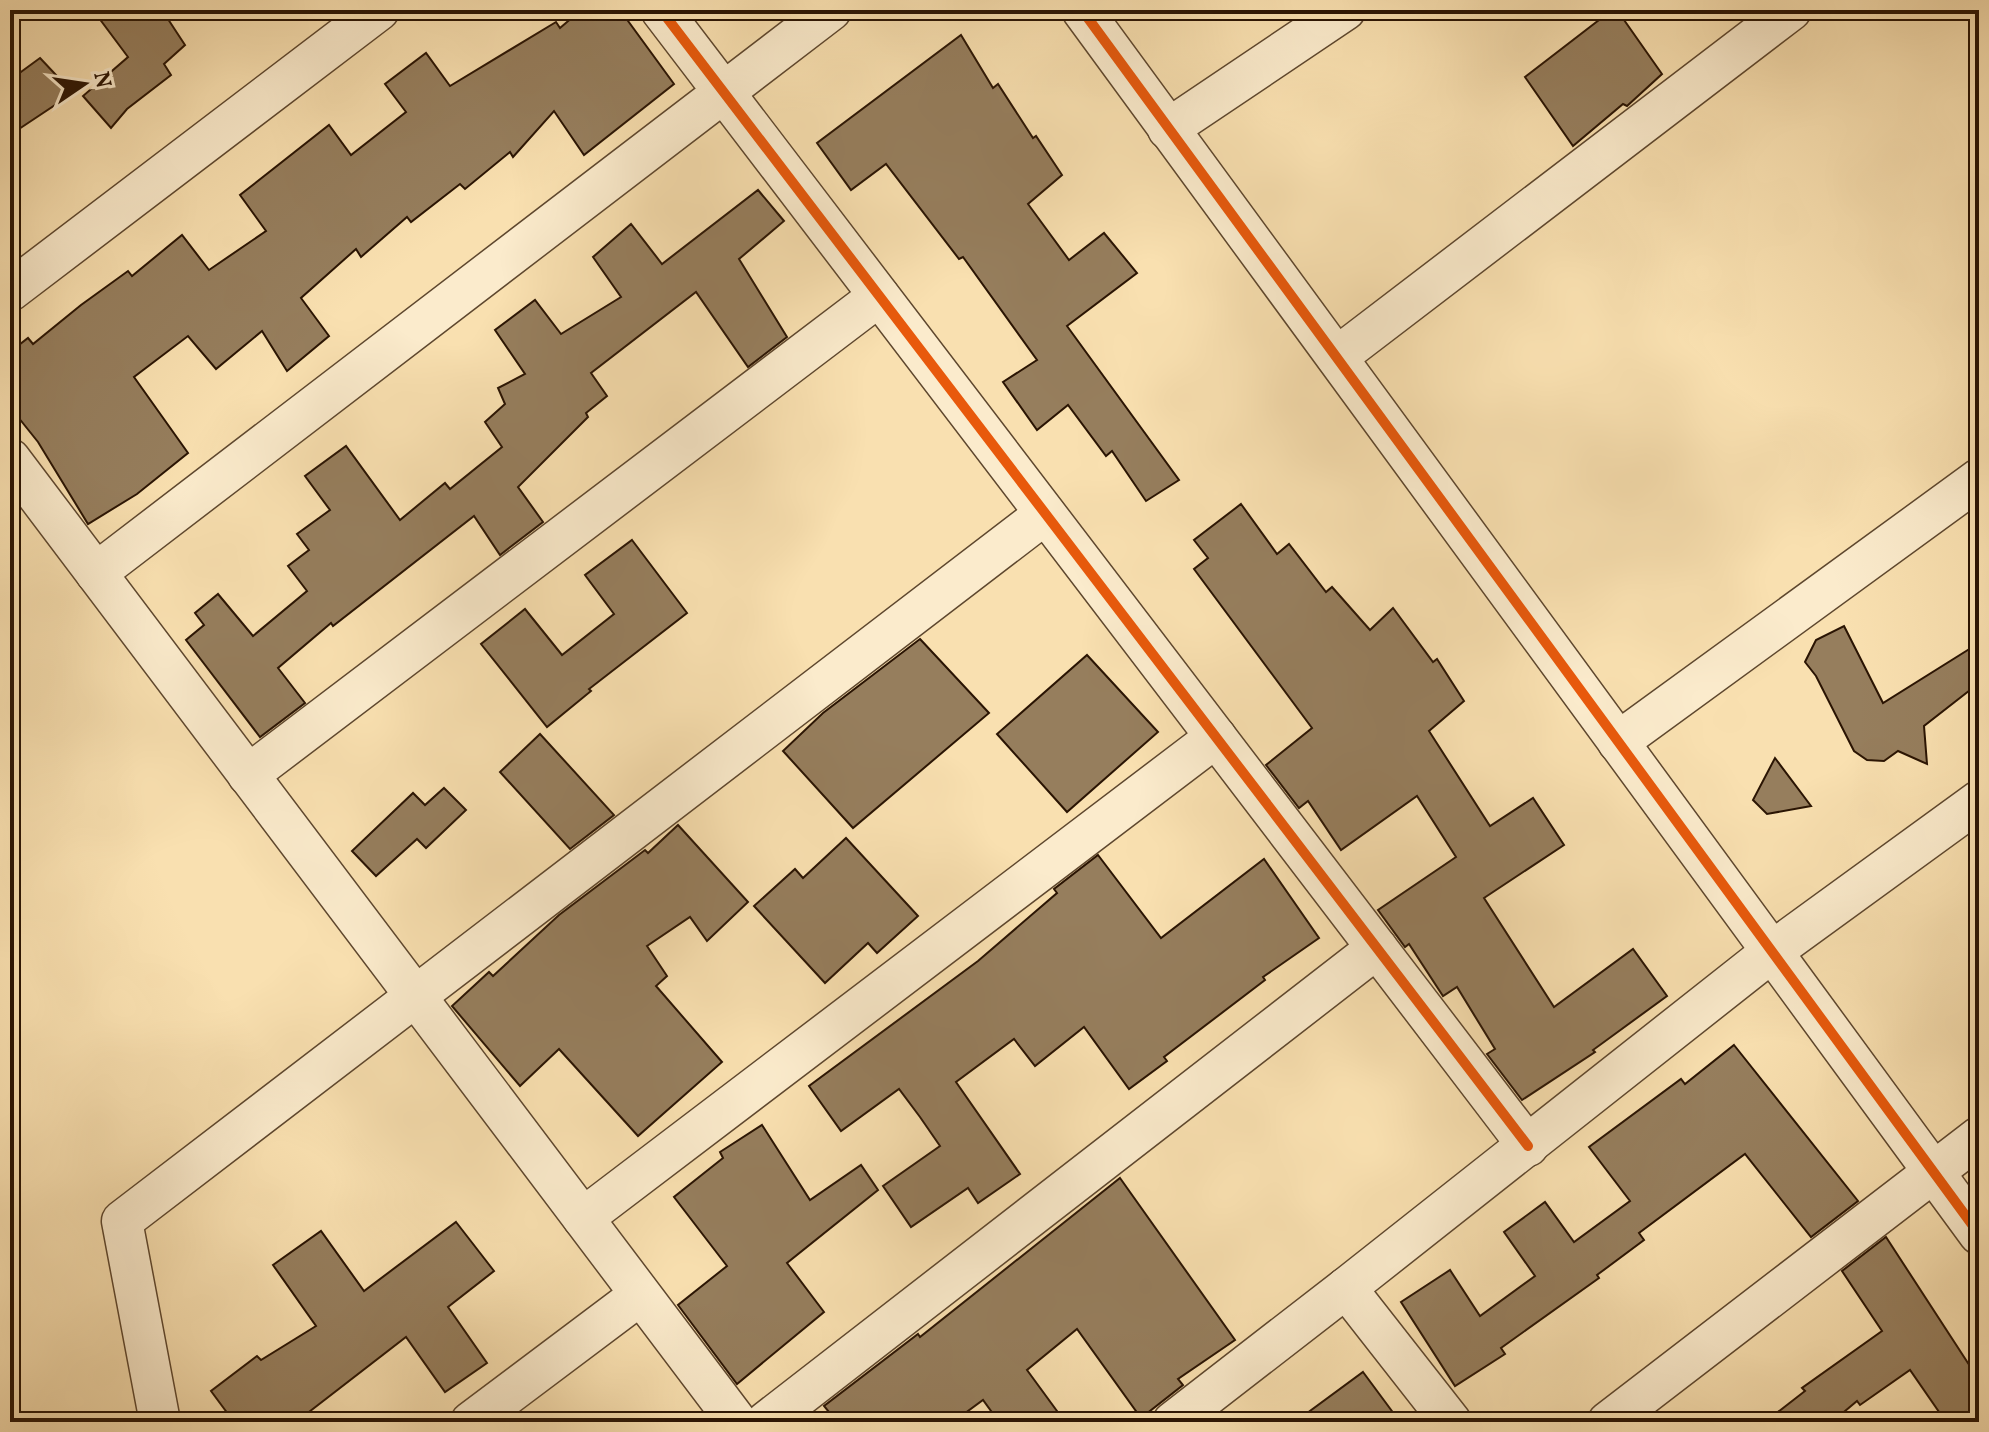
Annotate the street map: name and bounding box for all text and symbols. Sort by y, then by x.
north arrow [44,44,124,124]
text: N [84,69,118,91]

